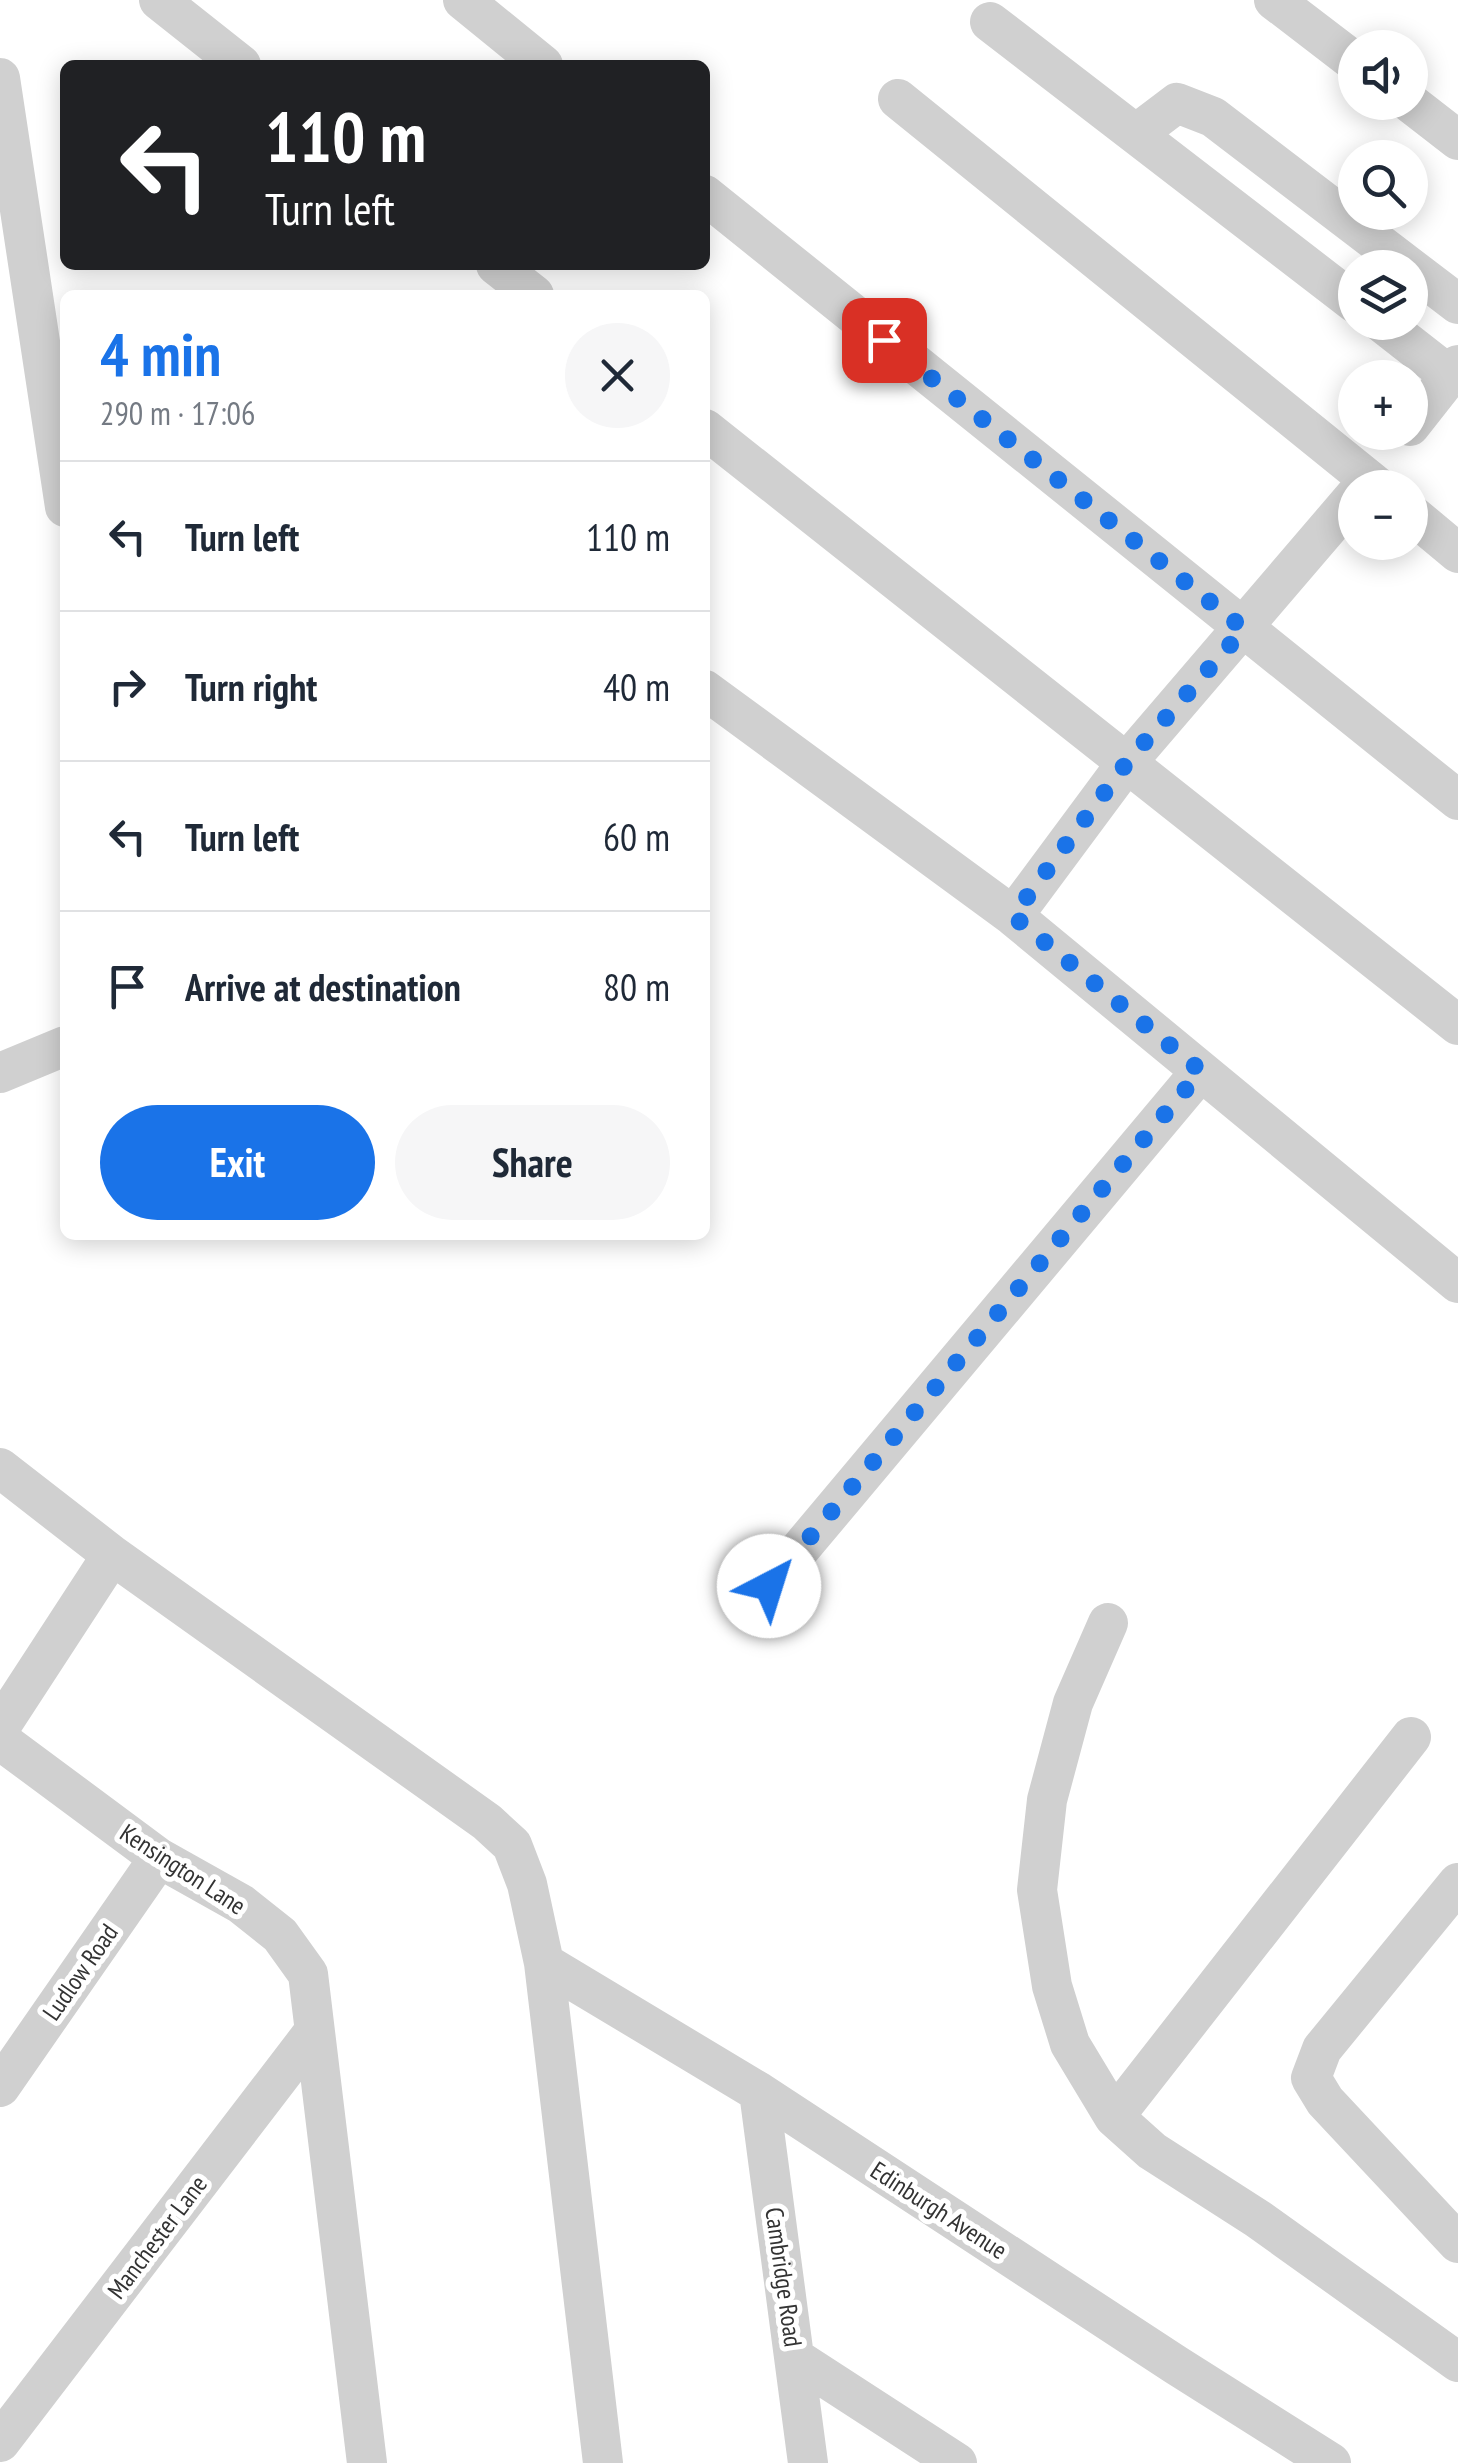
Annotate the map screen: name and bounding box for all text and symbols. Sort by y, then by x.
map controls [1338,30,1428,560]
button: sound [1338,30,1428,120]
text: 110 m [265,91,426,181]
icon: left [100,100,230,230]
button: search [1338,140,1428,230]
text: Turn left [265,179,395,237]
button: layers [1338,250,1428,340]
pin [842,298,927,383]
icon: arrive [857,313,912,368]
text: 4 min [100,315,221,393]
button: close [565,323,670,428]
button: + [1338,360,1428,450]
text: 290 m · 17:06 [100,392,255,434]
button: − [1338,470,1428,560]
icon: left [100,509,155,564]
text: Turn left [185,512,299,561]
text: 110 m [586,512,670,561]
icon: right [100,659,155,714]
text: Turn right [185,662,317,711]
text: 40 m [603,662,670,711]
icon: left [100,809,155,864]
text: Turn left [185,812,299,861]
text: 60 m [603,812,670,861]
icon: arrive [100,959,155,1014]
text: Arrive at destination [185,962,461,1011]
text: 80 m [603,962,670,1011]
button: Exit [100,1105,375,1220]
button: Share [395,1105,670,1220]
position arrow [717,1534,821,1638]
street label: Kensington Lane [114,1817,252,1921]
street label: Ludlow Road [35,1918,125,2026]
street label: Edinburgh Avenue [865,2154,1013,2266]
street label: Manchester Lane [100,2169,214,2305]
street label: Cambridge Road [758,2205,810,2349]

